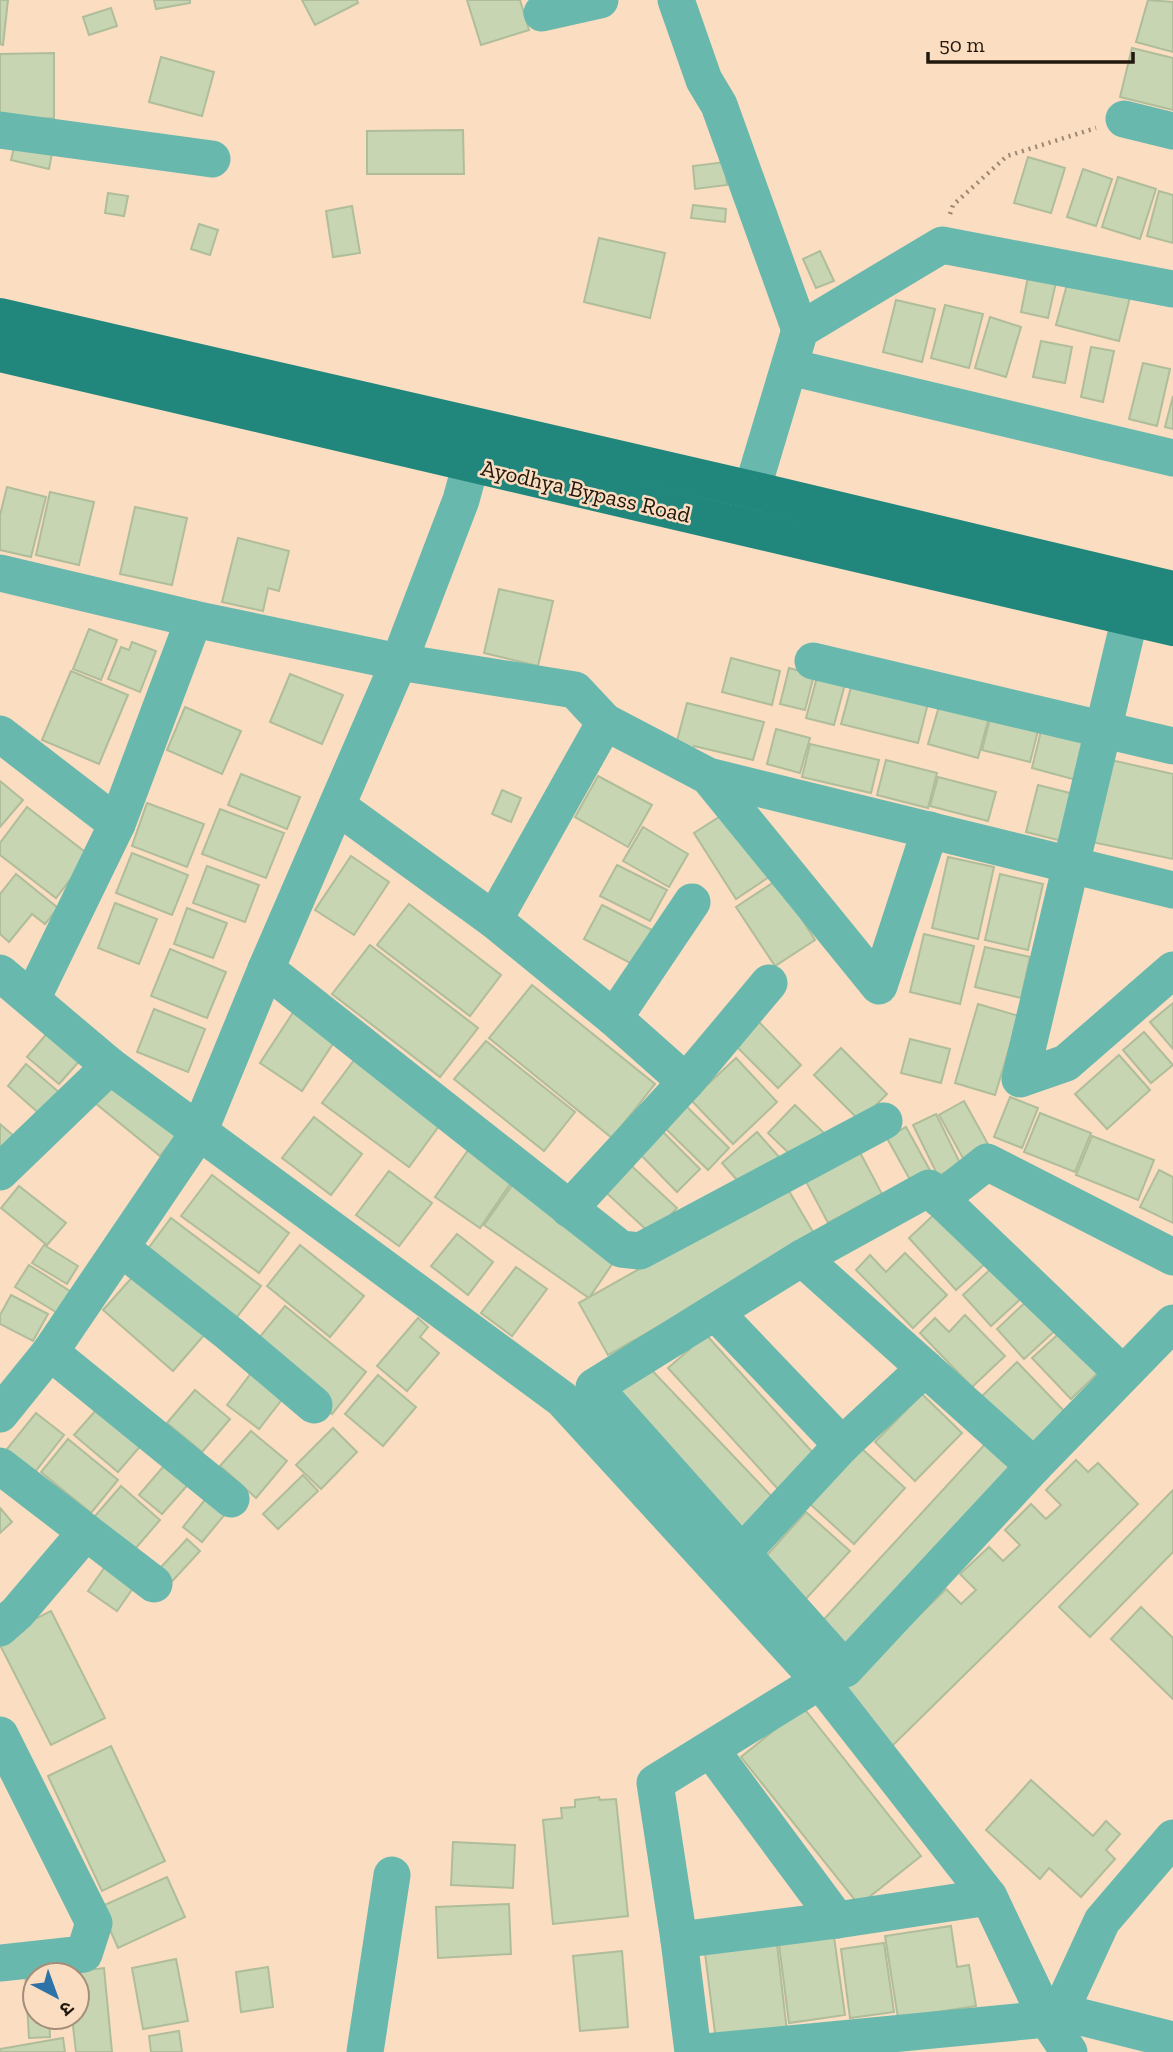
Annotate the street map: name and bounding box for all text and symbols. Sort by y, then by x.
scale bar [928,21,1133,65]
text: 50 m [939,32,985,57]
street label: Ayodhya Bypass Road [479,453,694,529]
north arrow [21,1961,91,2031]
text: उ [54,1996,79,2021]

